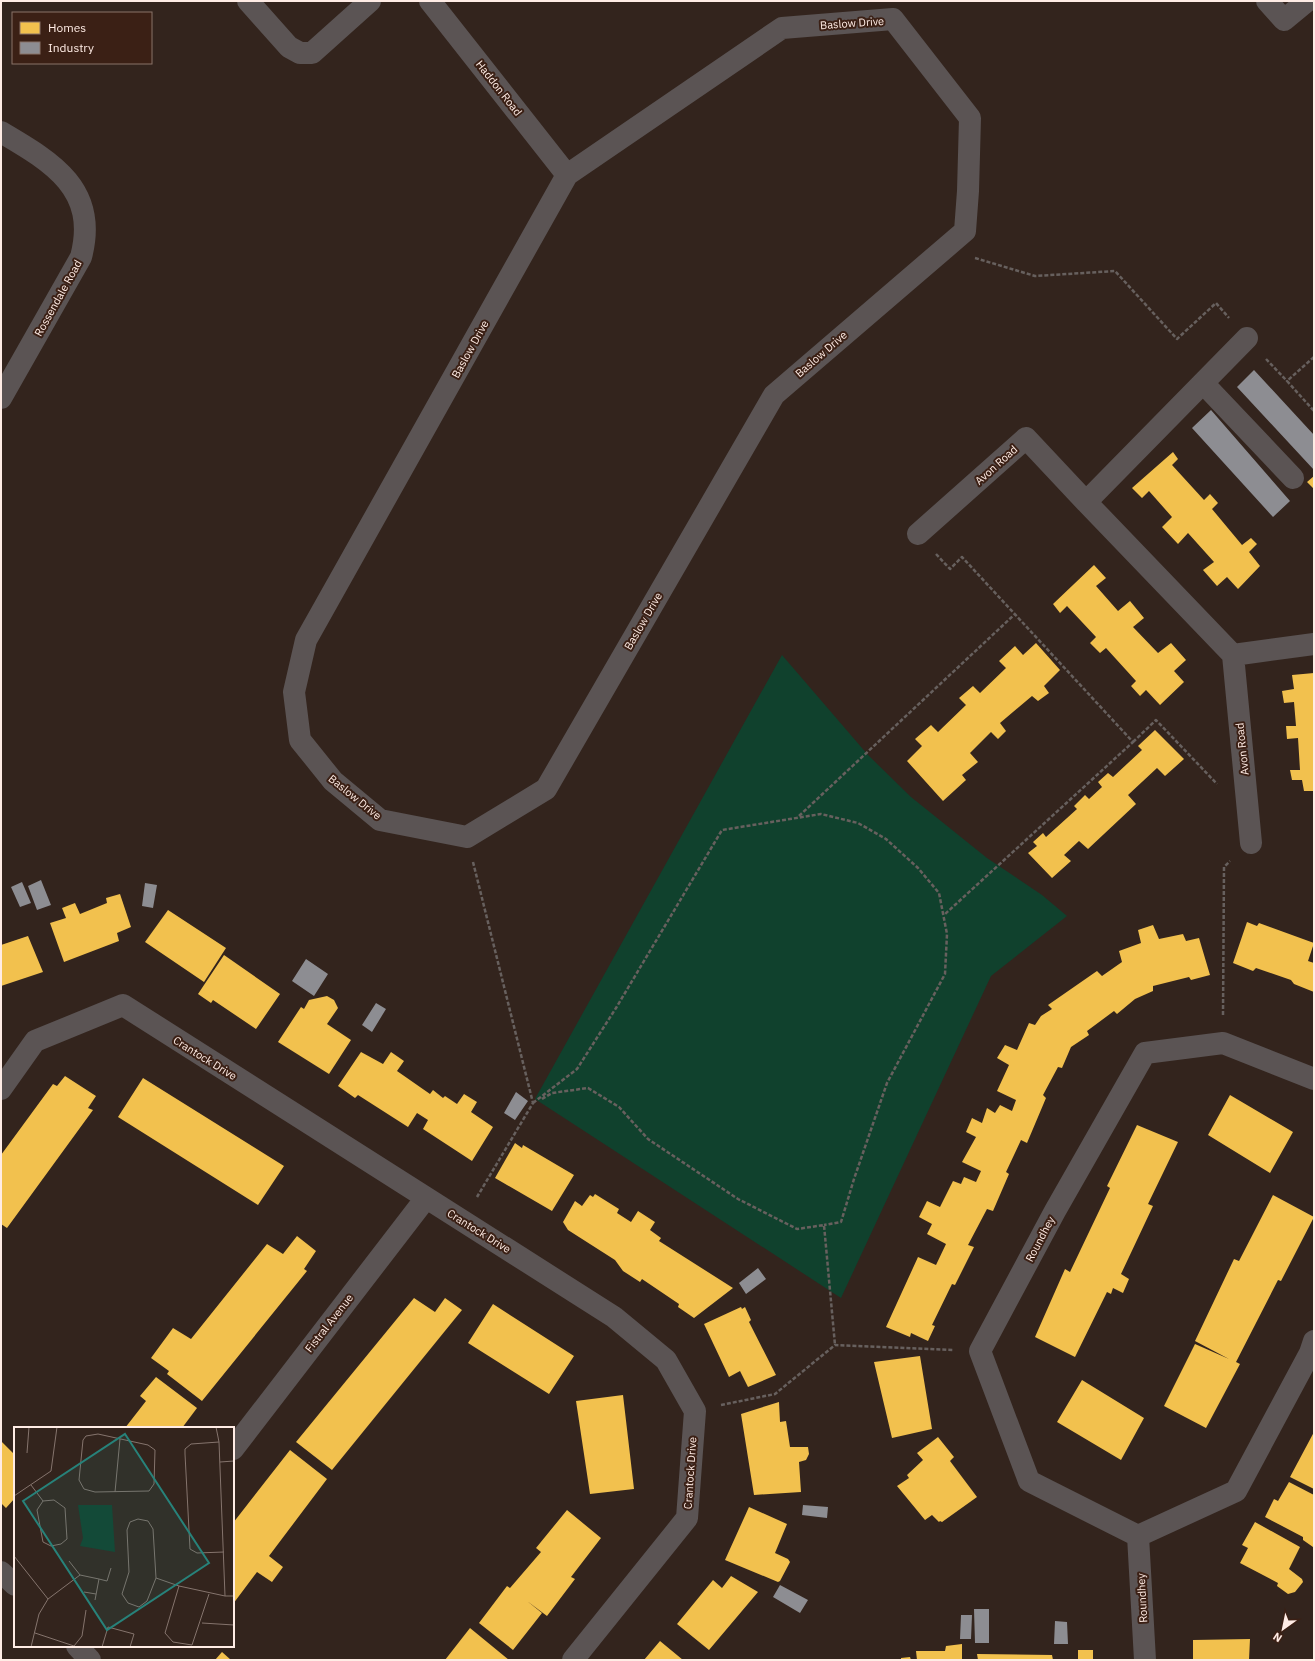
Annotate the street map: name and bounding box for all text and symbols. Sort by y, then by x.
legend [12,12,152,64]
street label: Baslow Drive [820,14,884,32]
text: Homes [48,20,86,35]
text: Industry [48,40,94,55]
street label: Haddon Road [473,57,525,119]
street label: Rossendale Road [31,257,85,339]
street label: Baslow Drive [448,318,492,380]
street label: Baslow Drive [792,328,850,380]
street label: Avon Road [972,442,1020,488]
street label: Baslow Drive [621,590,665,652]
street label: Avon Road [1232,722,1252,776]
street label: Baslow Drive [326,771,384,823]
street label: Crantock Drive [171,1033,239,1083]
street label: Crantock Drive [445,1206,513,1256]
street label: Roundhey [1022,1213,1058,1264]
street label: Fistral Avenue [302,1291,356,1355]
inset map [14,1427,234,1647]
street label: Crantock Drive [680,1436,700,1510]
street label: Roundhey [1134,1572,1150,1623]
north arrow [1263,1609,1303,1649]
text: N [1270,1629,1285,1645]

